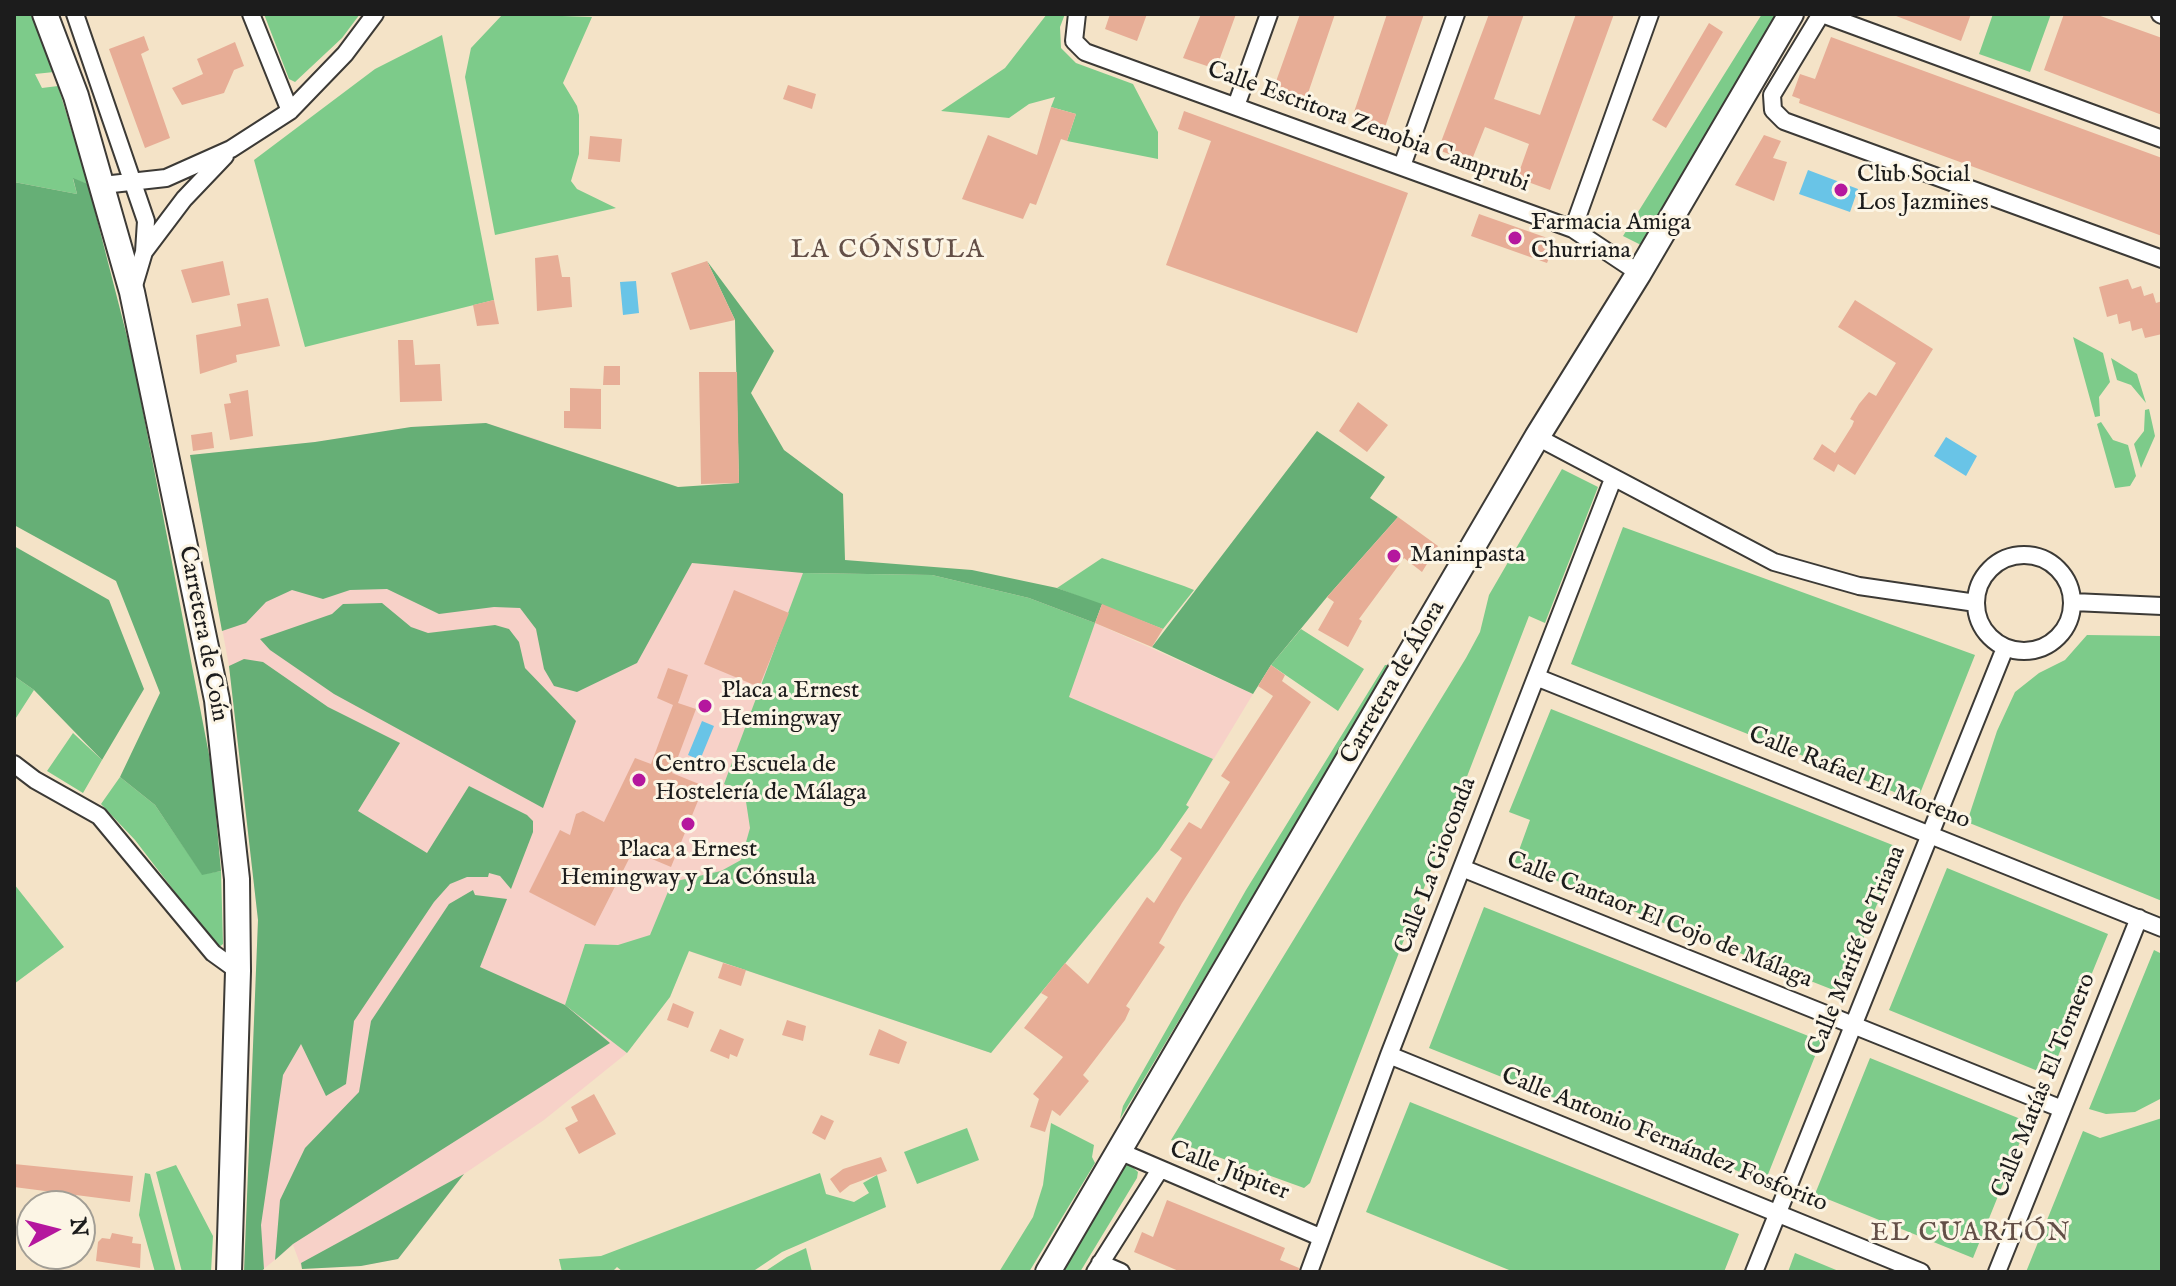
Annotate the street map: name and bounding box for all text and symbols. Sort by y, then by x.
street label: Calle Escritora Zenobia Camprubi [1203,56,1533,200]
place label: Club Social Los Jazmines [1857,162,1989,218]
marker: Club Social Los Jazmines [1832,181,1850,199]
place label: Farmacia Amiga Churriana [1531,210,1691,266]
marker: Farmacia Amiga Churriana [1506,229,1524,247]
district label: LA CÓNSULA [790,236,986,268]
place label: Maninpasta [1410,542,1525,570]
street label: Carretera de Coín [171,544,233,724]
marker: Maninpasta [1385,547,1403,565]
street label: Carretera de Álora [1336,596,1452,770]
place label: Placa a Ernest Hemingway [721,678,859,734]
marker: Placa a Ernest Hemingway [696,697,714,715]
street label: Calle Rafael El Moreno [1744,721,1974,837]
place label: Centro Escuela de Hostelería de Málaga [655,752,866,808]
marker: Centro Escuela de Hostelería de Málaga [630,771,648,789]
street label: Calle La Gioconda [1390,774,1484,958]
marker: Placa a Ernest Hemingway y La Cónsula [679,815,697,833]
place label: Placa a Ernest Hemingway y La Cónsula [560,837,816,893]
street label: Calle Marifé de Triana [1803,842,1913,1060]
street label: Calle Cantaor El Cojo de Málaga [1502,846,1816,996]
street label: Calle Matías El Tornero [1987,970,2103,1202]
street label: Calle Antonio Fernández Fosforito [1497,1062,1831,1220]
street label: Calle Júpiter [1165,1136,1293,1208]
north arrow [16,1190,96,1270]
text: N [63,1216,93,1238]
district label: EL CUARTÓN [1870,1219,2072,1251]

